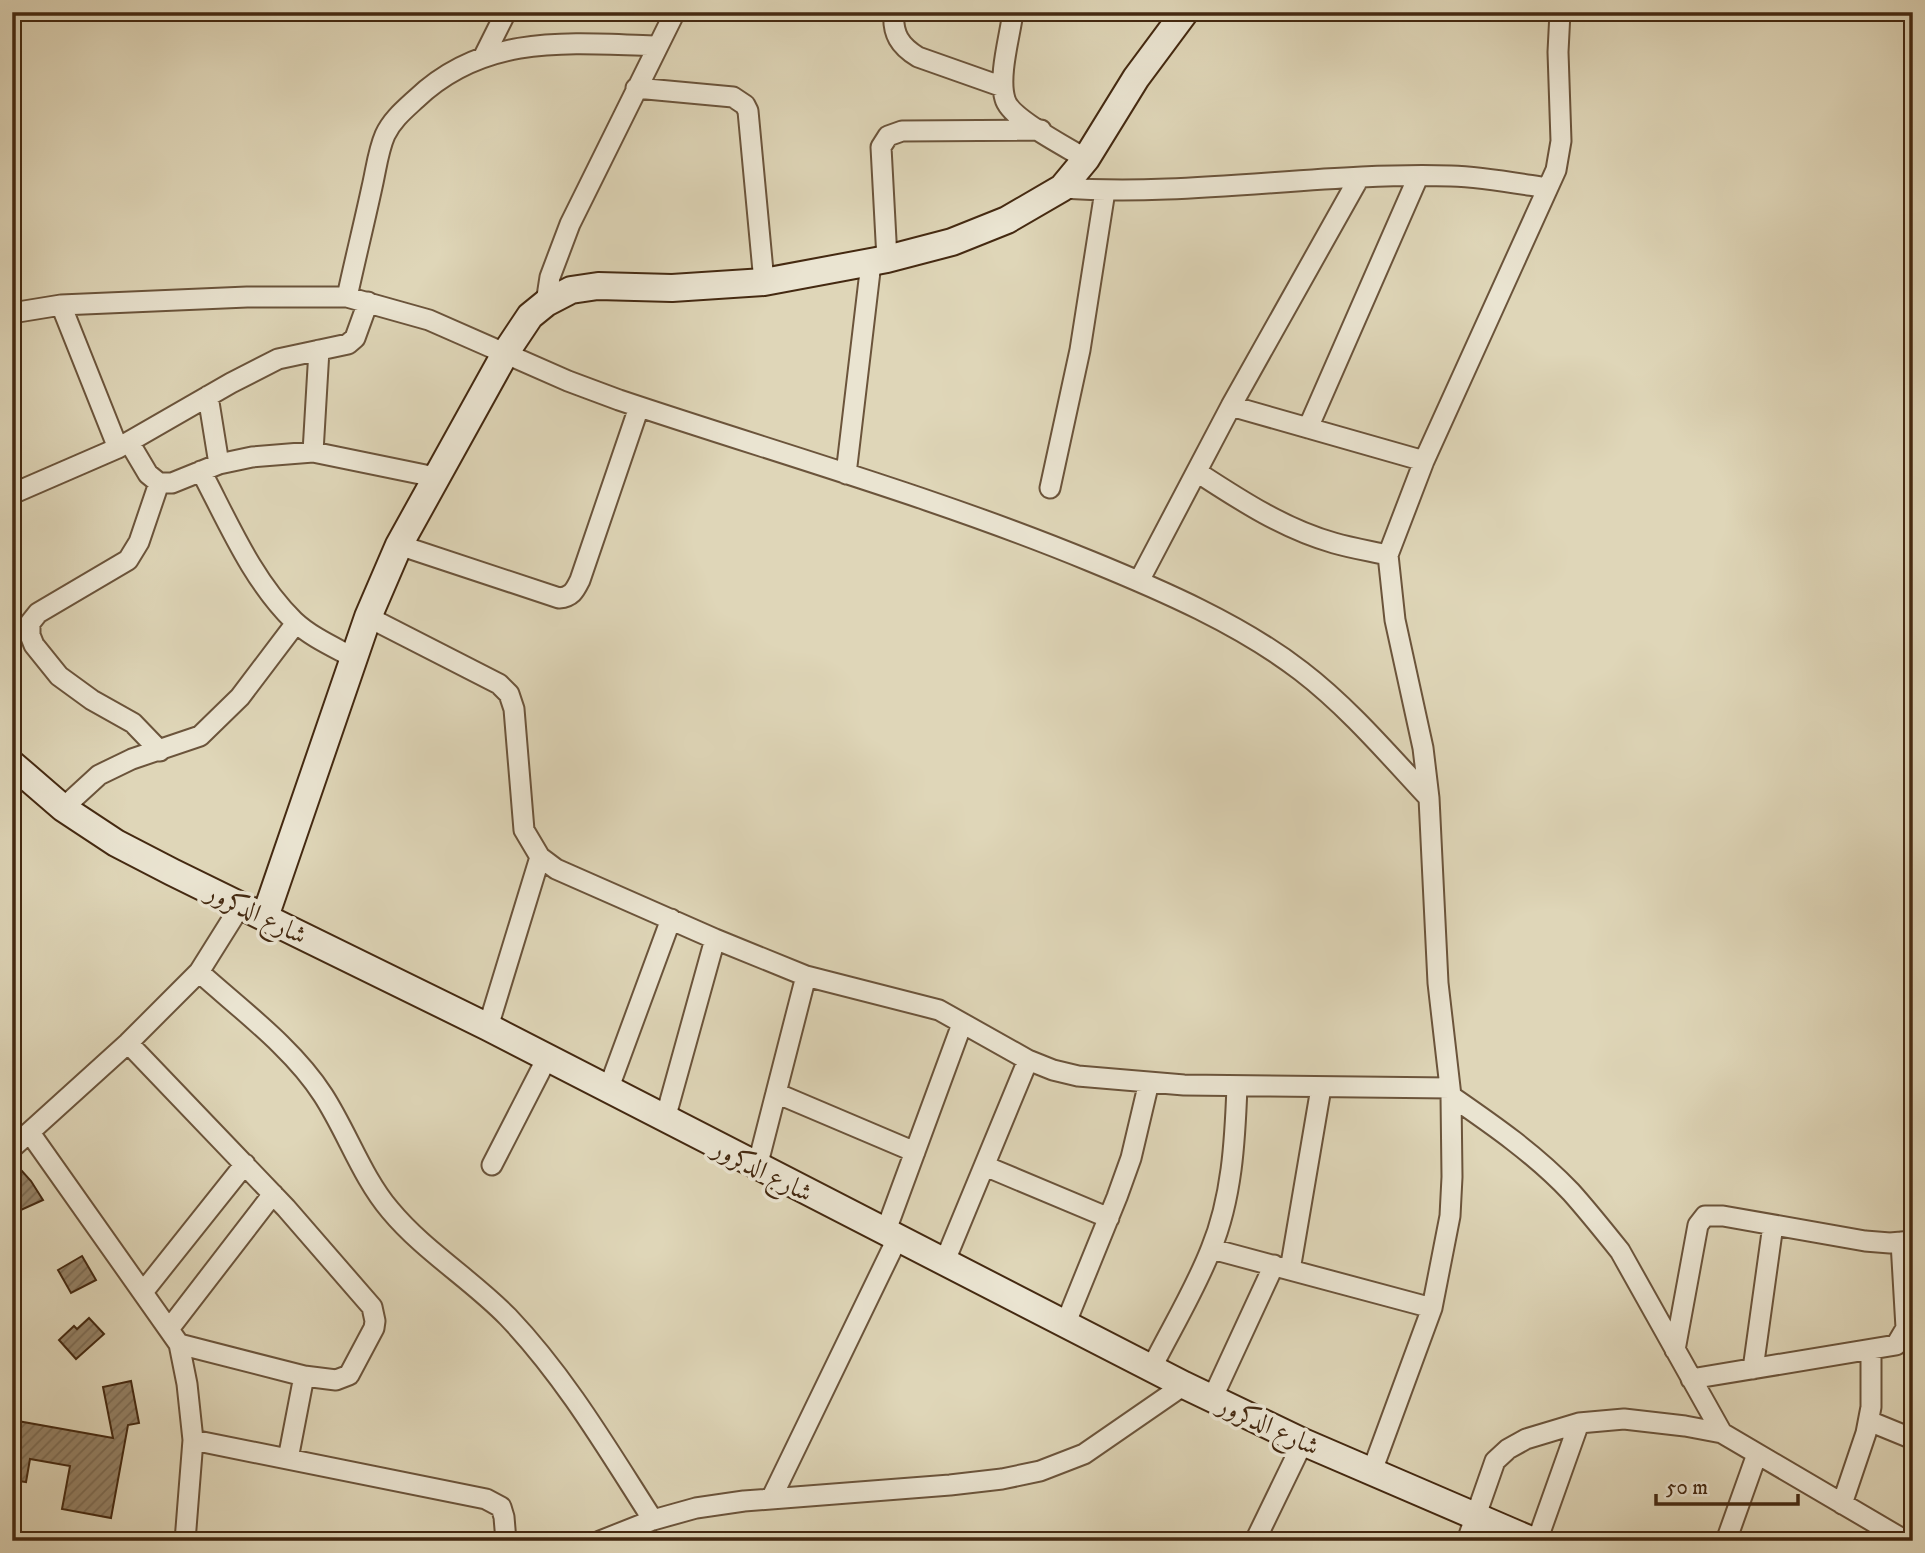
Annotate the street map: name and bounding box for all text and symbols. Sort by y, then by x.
street label: شارع الدكرور [196,875,312,956]
street label: شارع الدكرور [702,1131,818,1214]
street label: شارع الدكرور [1208,1387,1324,1468]
scale bar [1656,1462,1797,1506]
text: 50 m [1666,1475,1708,1501]

